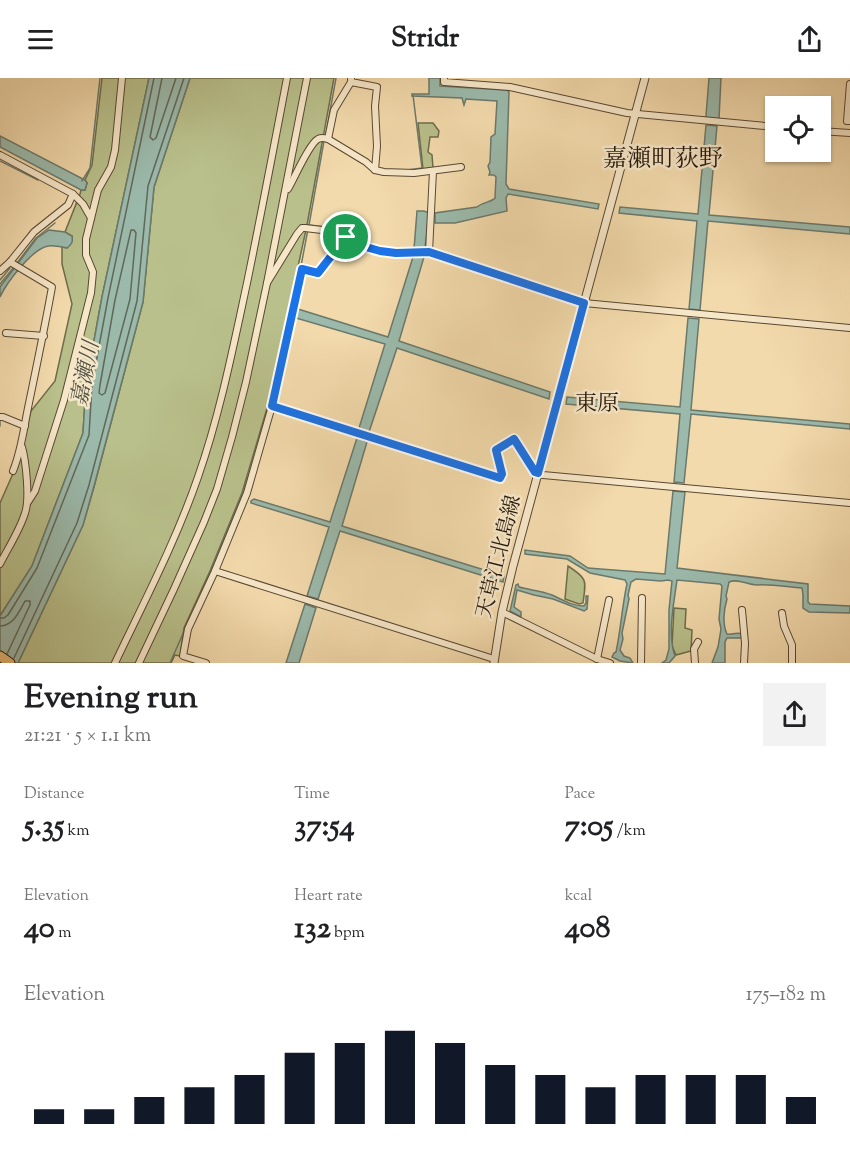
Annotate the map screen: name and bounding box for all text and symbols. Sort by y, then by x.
text: Stridr [391,20,459,59]
icon: menu [24,23,57,56]
icon: share [793,23,826,56]
map controls [765,96,831,162]
button: locate [765,96,831,162]
district label: 嘉瀬町荻野 [603,143,723,177]
pin [320,211,371,262]
icon: arrive [329,220,362,253]
water label: 嘉瀬川 [65,337,109,409]
district label: 東原 [575,389,619,421]
street label: 天草江北島線 [470,492,530,622]
text: Evening run [24,675,198,723]
button: share [763,683,826,746]
text: 21:21 · 5 × 1.1 km [24,722,151,751]
text: Distance [24,783,84,806]
text: Time [294,783,330,806]
text: Pace [565,783,595,806]
text: 5.35 [24,806,64,849]
text: 37:54 [294,806,355,849]
text: 7:05 [565,806,613,849]
text: km [64,820,90,843]
text: /km [613,820,646,843]
text: Elevation [24,885,89,908]
text: Heart rate [294,885,363,908]
text: kcal [565,885,592,908]
text: 40 [24,908,55,951]
text: 132 [294,908,331,951]
text: 408 [565,908,610,951]
text: m [55,922,71,945]
text: bpm [331,922,365,945]
text: Elevation [24,981,105,1010]
text: 175–182 m [746,981,826,1010]

